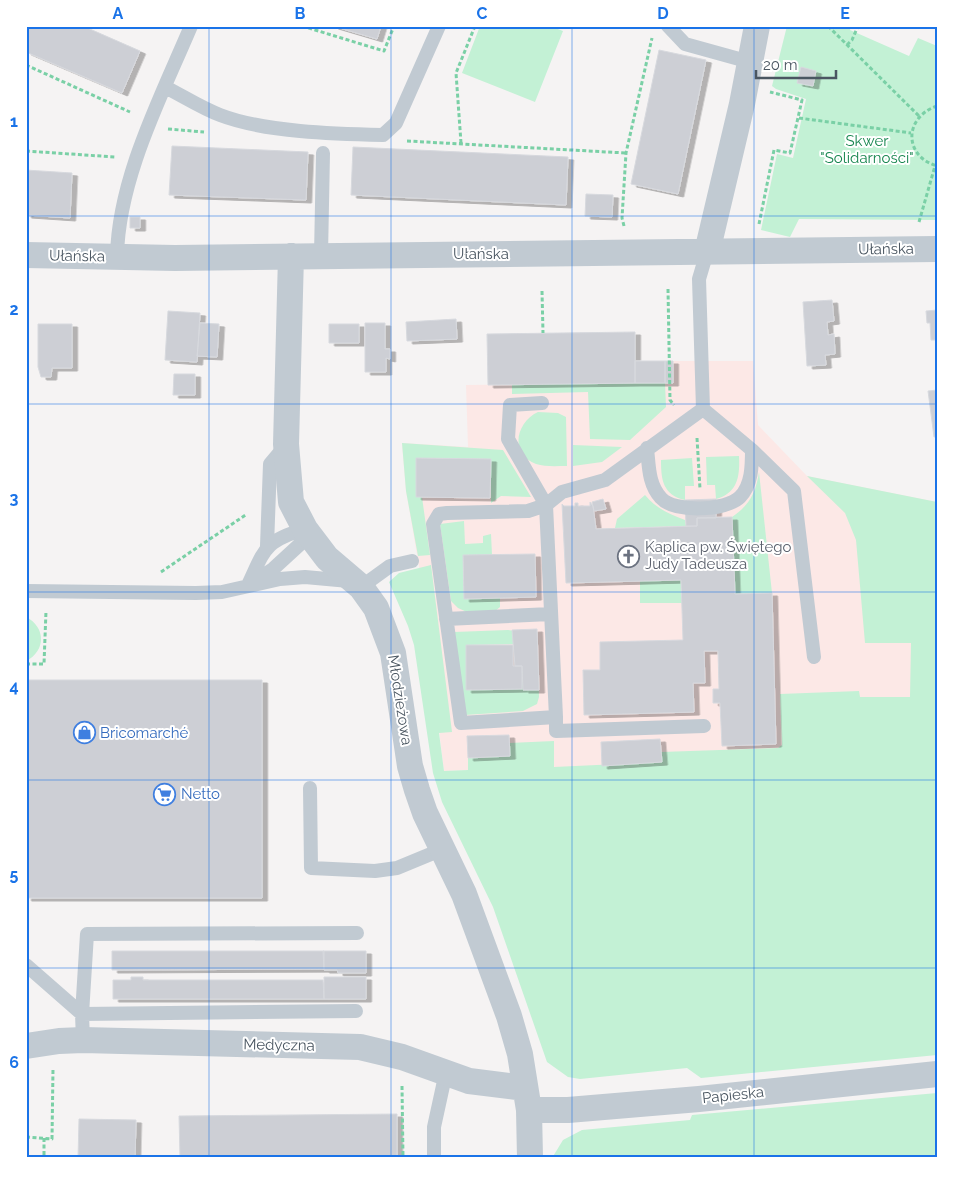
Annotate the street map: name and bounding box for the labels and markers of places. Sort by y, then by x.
place label: Kaplica pw. Świętego Judy Tadeusza [645,538,791,573]
church icon: Kaplica pw. Świętego Judy Tadeusza [617,544,641,568]
shop icon: Bricomarché [72,721,96,745]
place label: Bricomarché [100,724,189,742]
supermarket icon: Netto [153,782,177,806]
place label: Netto [181,785,220,803]

